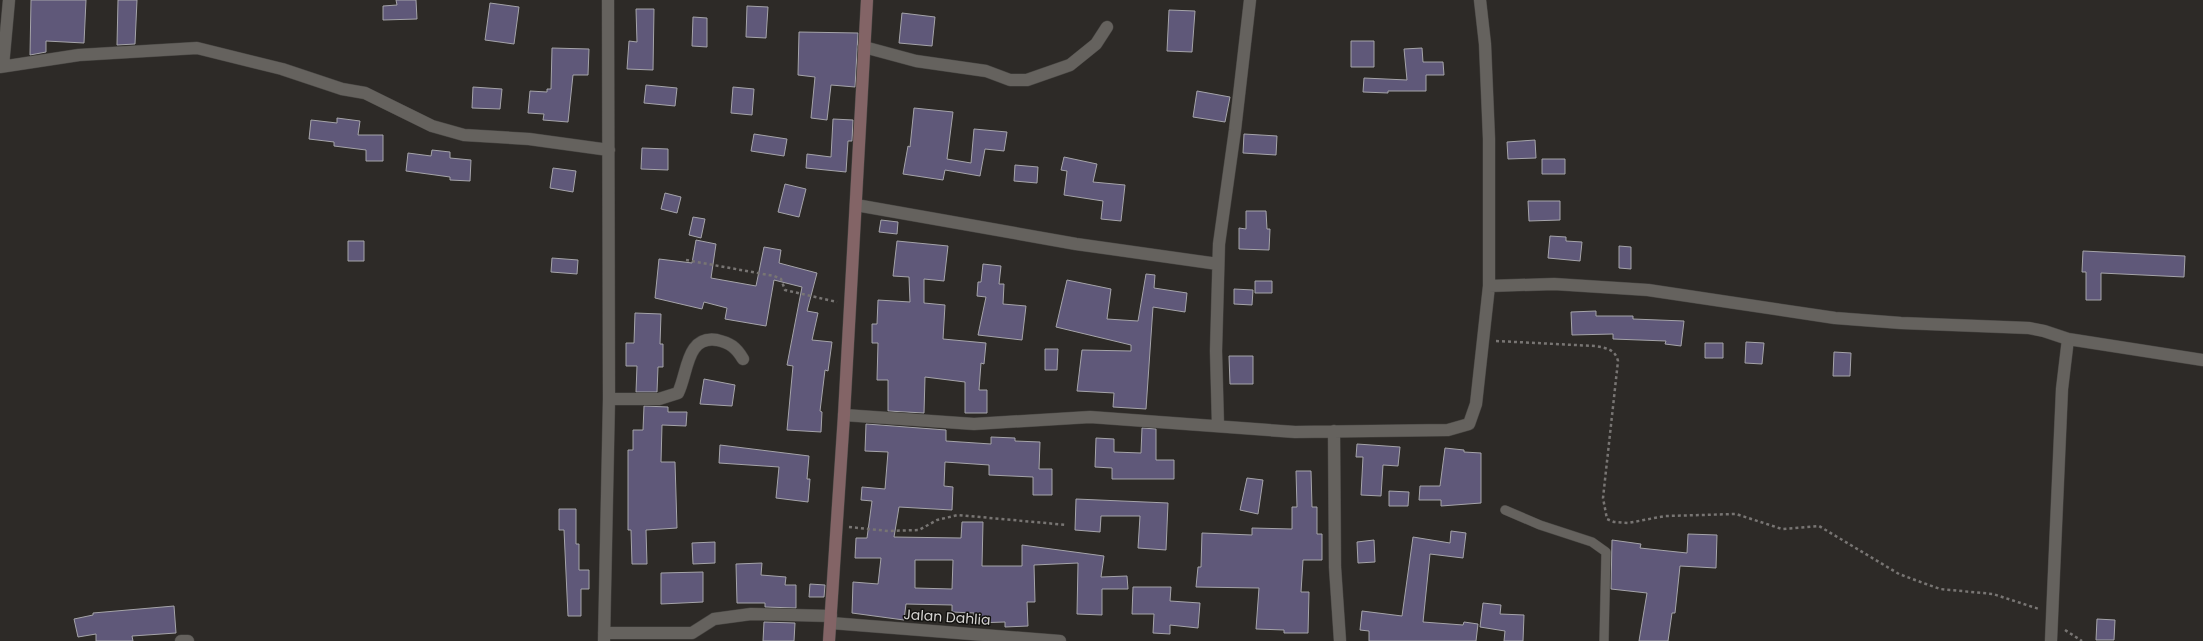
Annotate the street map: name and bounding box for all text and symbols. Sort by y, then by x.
street label: Jalan Dahlia [903,604,991,630]

